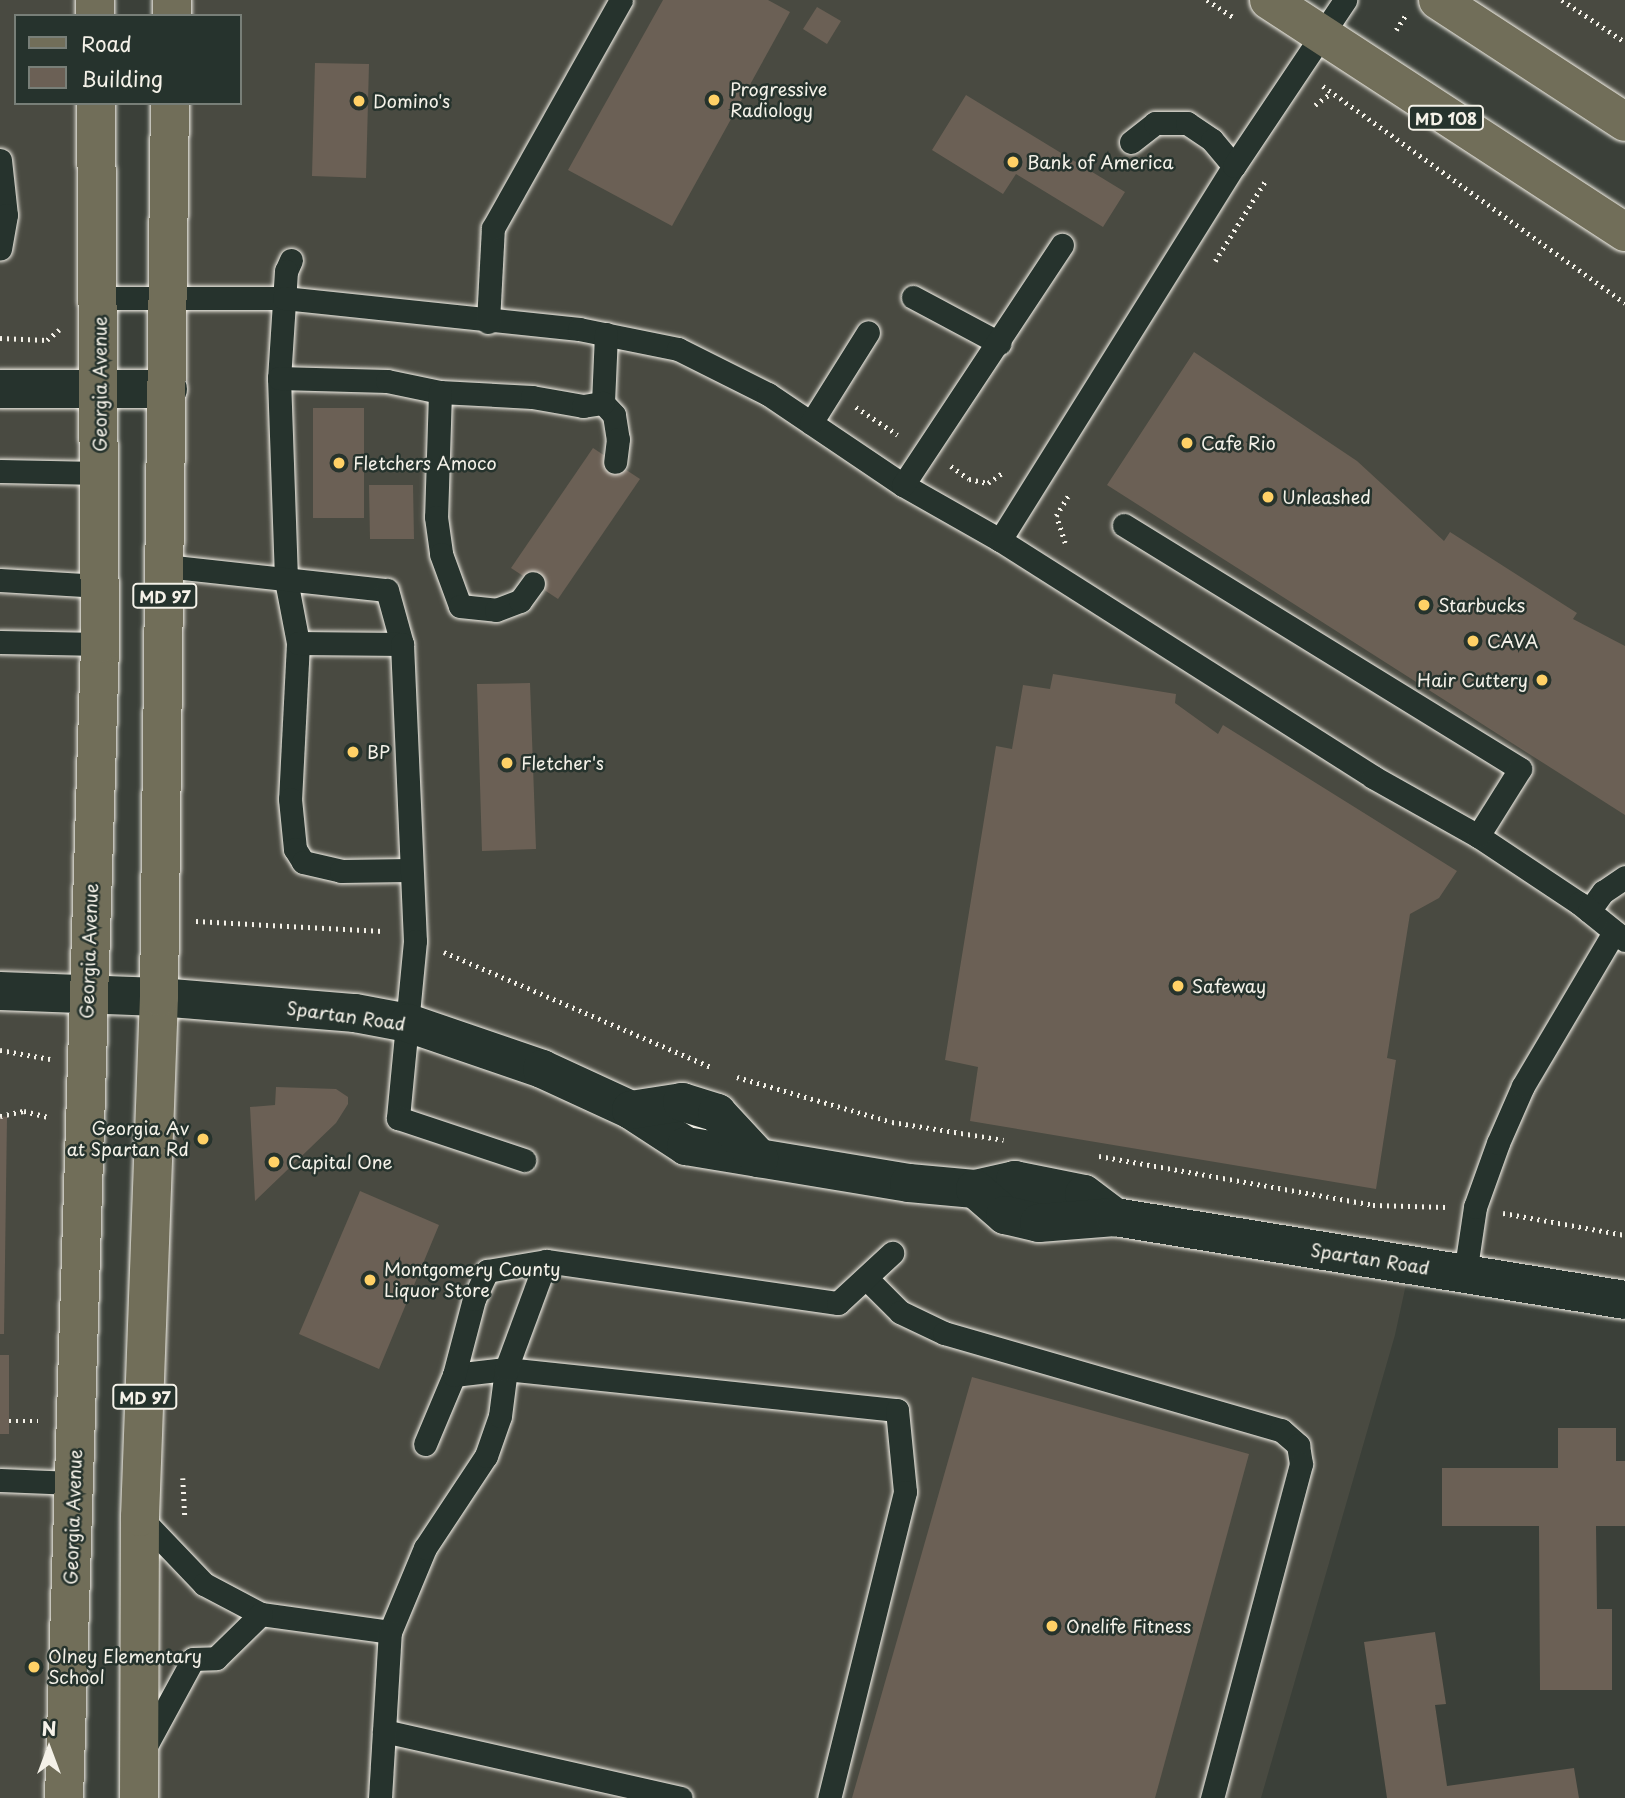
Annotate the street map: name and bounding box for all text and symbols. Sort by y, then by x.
legend [14,14,242,105]
text: Road [81,27,132,59]
text: Building [81,62,163,94]
place label: Progressive Radiology [730,79,827,122]
place label: Domino's [373,90,450,112]
marker: Progressive Radiology [704,90,724,110]
marker: Domino's [351,93,367,109]
road number: MD 108 [1406,106,1486,130]
place label: Bank of America [1027,151,1174,173]
marker: Bank of America [1005,154,1021,170]
street label: Georgia Avenue [89,316,111,452]
place label: Cafe Rio [1201,432,1276,454]
marker: Cafe Rio [1179,435,1195,451]
place label: Fletchers Amoco [353,452,497,474]
marker: Fletchers Amoco [331,455,347,471]
place label: Unleashed [1282,486,1371,508]
marker: Unleashed [1260,489,1276,505]
road number: MD 97 [132,583,198,608]
place label: Starbucks [1438,594,1525,616]
marker: Starbucks [1416,597,1432,613]
place label: CAVA [1487,630,1538,652]
marker: CAVA [1465,633,1481,649]
place label: Hair Cuttery [1417,669,1528,691]
marker: Hair Cuttery [1534,672,1550,688]
place label: BP [367,741,390,763]
marker: BP [345,744,361,760]
place label: Fletcher's [521,752,604,774]
marker: Fletcher's [499,755,515,771]
street label: Georgia Avenue [76,883,102,1019]
place label: Safeway [1192,975,1266,997]
marker: Safeway [1170,978,1186,994]
street label: Spartan Road [285,997,407,1035]
place label: Georgia Av at Spartan Rd [65,1118,189,1160]
marker: Georgia Av at Spartan Rd [195,1131,211,1147]
place label: Capital One [288,1151,394,1173]
marker: Capital One [266,1154,282,1170]
street label: Spartan Road [1309,1239,1431,1279]
place label: Montgomery County Liquor Store [384,1259,561,1302]
marker: Montgomery County Liquor Store [362,1272,378,1288]
road number: MD 97 [112,1385,178,1410]
street label: Georgia Avenue [60,1449,86,1585]
place label: Onelife Fitness [1066,1615,1191,1637]
marker: Onelife Fitness [1044,1618,1060,1634]
place label: Olney Elementary School [48,1646,203,1688]
marker: Olney Elementary School [26,1659,42,1675]
north arrow [14,1714,84,1784]
text: N [41,1714,57,1742]

